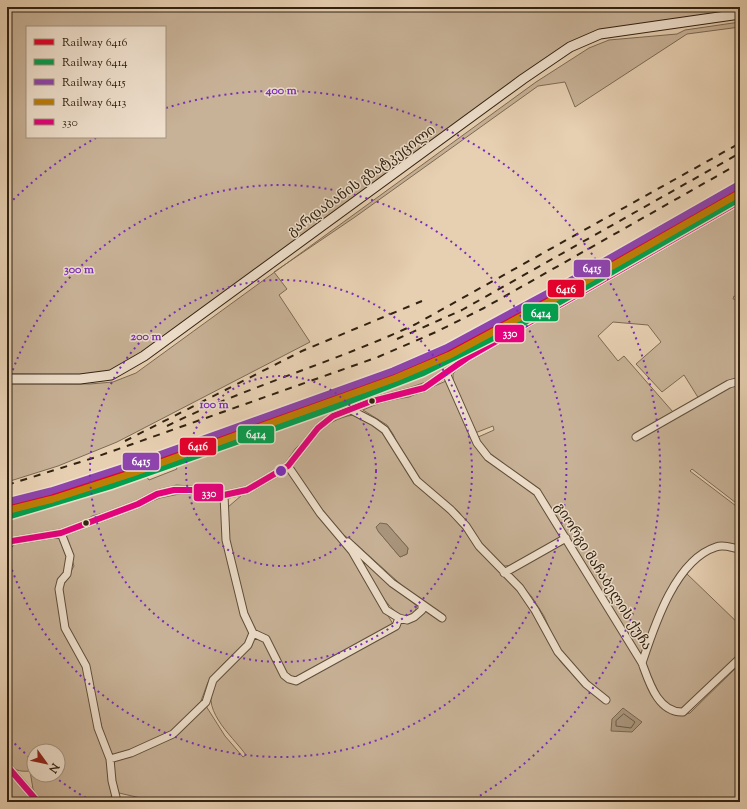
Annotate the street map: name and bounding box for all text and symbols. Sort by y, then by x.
legend [26,26,166,138]
text: Railway 6416 [62,34,128,52]
text: Railway 6414 [62,54,128,72]
text: Railway 6415 [62,74,126,92]
text: 400 m [264,82,297,100]
text: Railway 6413 [62,94,127,112]
text: 330 [62,114,78,132]
street label: გარდაბანის გზატკეცილი [284,121,440,242]
line badge: 6415 [573,259,611,278]
text: 300 m [64,261,94,279]
text: 6415 [583,261,601,277]
line badge: 6416 [547,279,585,298]
text: 6416 [556,282,577,298]
line badge: 6414 [522,303,559,322]
text: 6414 [531,306,551,322]
line badge: 330 [494,324,525,343]
text: 330 [503,326,517,342]
text: 200 m [131,328,161,346]
text: 100 m [198,396,229,414]
unlabelled marker [367,396,377,406]
line badge: 6414 [237,425,275,444]
text: 6414 [246,427,266,443]
line badge: 6416 [179,437,217,456]
text: 6416 [188,439,209,455]
line badge: 6415 [122,452,160,471]
text: 6415 [132,454,150,470]
centre of rings [274,464,288,478]
line badge: 330 [193,483,224,502]
text: 330 [202,486,216,502]
street label: გიორგი მაჩაბელის ქუჩა [549,499,656,655]
unlabelled marker [81,518,91,528]
north arrow [26,743,66,783]
text: N [44,759,63,776]

